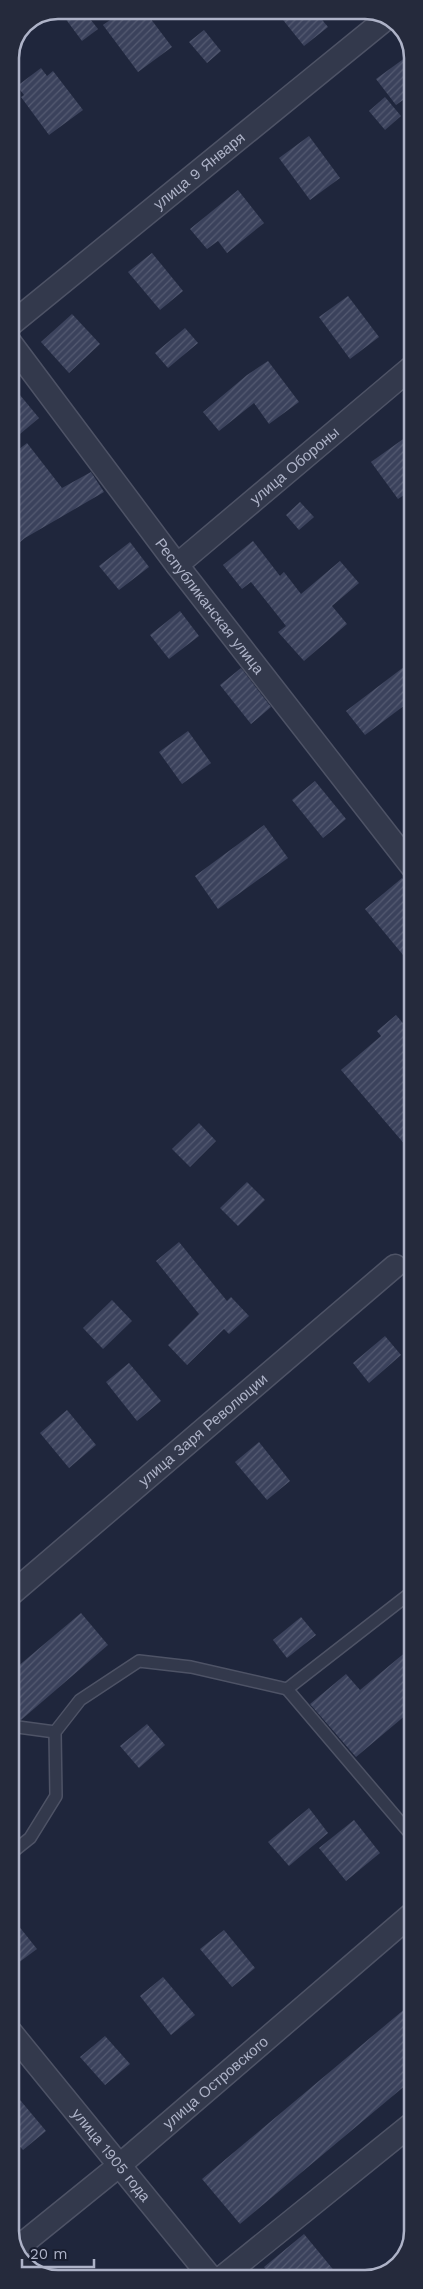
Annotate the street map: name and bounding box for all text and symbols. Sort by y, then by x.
street label: улица 9 Января [150,128,248,213]
street label: улица Обороны [247,423,343,508]
street label: Республиканская улица [151,535,268,678]
street label: улица Заря Революции [135,1370,271,1490]
street label: улица Островского [159,2032,272,2133]
street label: улица 1905 года [68,2105,155,2206]
scale bar [22,2236,95,2268]
text: 20 m [30,2245,68,2263]

